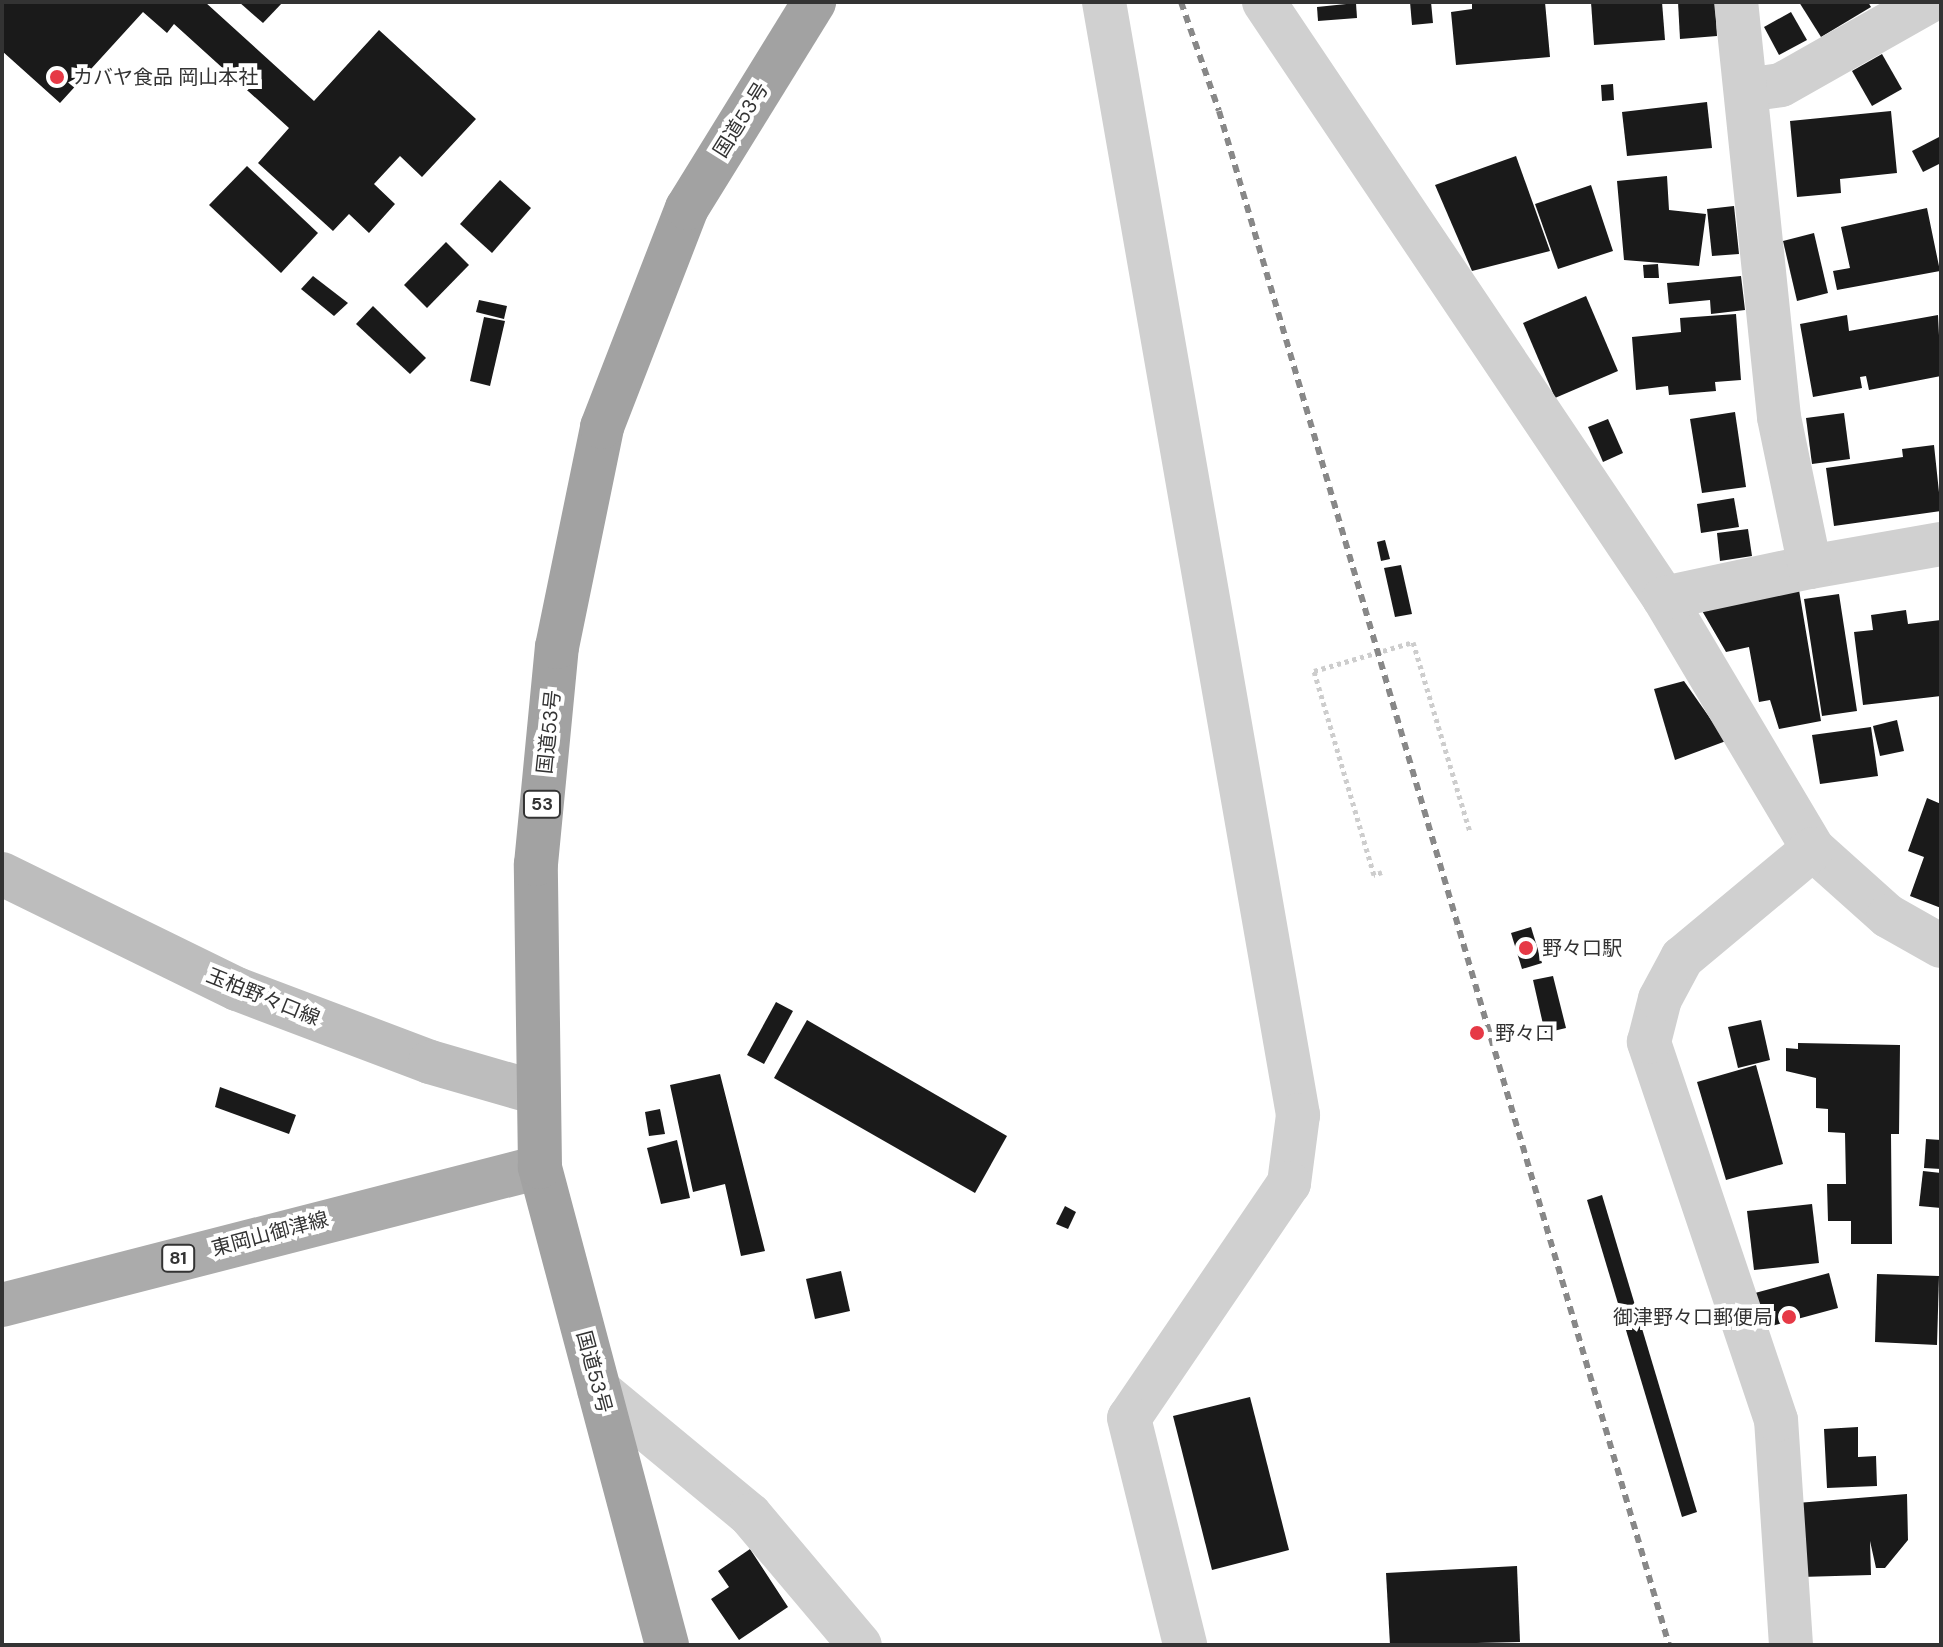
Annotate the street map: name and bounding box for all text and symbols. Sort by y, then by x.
place label: カバヤ食品 岡山本社 [73,65,258,89]
marker: カバヤ食品 岡山本社 [48,68,66,86]
street label: 国道53号 [709,78,773,162]
street label: 国道53号 [533,689,565,775]
road number: 53 [522,790,562,818]
place label: 野々口駅 [1542,936,1622,960]
marker: 野々口駅 [1517,939,1535,957]
street label: 玉柏野々口線 [203,963,323,1031]
place label: 野々口 [1495,1021,1555,1045]
marker: 野々口 [1466,1022,1488,1044]
street label: 東岡山御津線 [209,1207,331,1261]
road number: 81 [160,1244,196,1272]
place label: 御津野々口郵便局 [1613,1305,1773,1329]
marker: 御津野々口郵便局 [1780,1308,1798,1326]
street label: 国道53号 [572,1328,616,1416]

